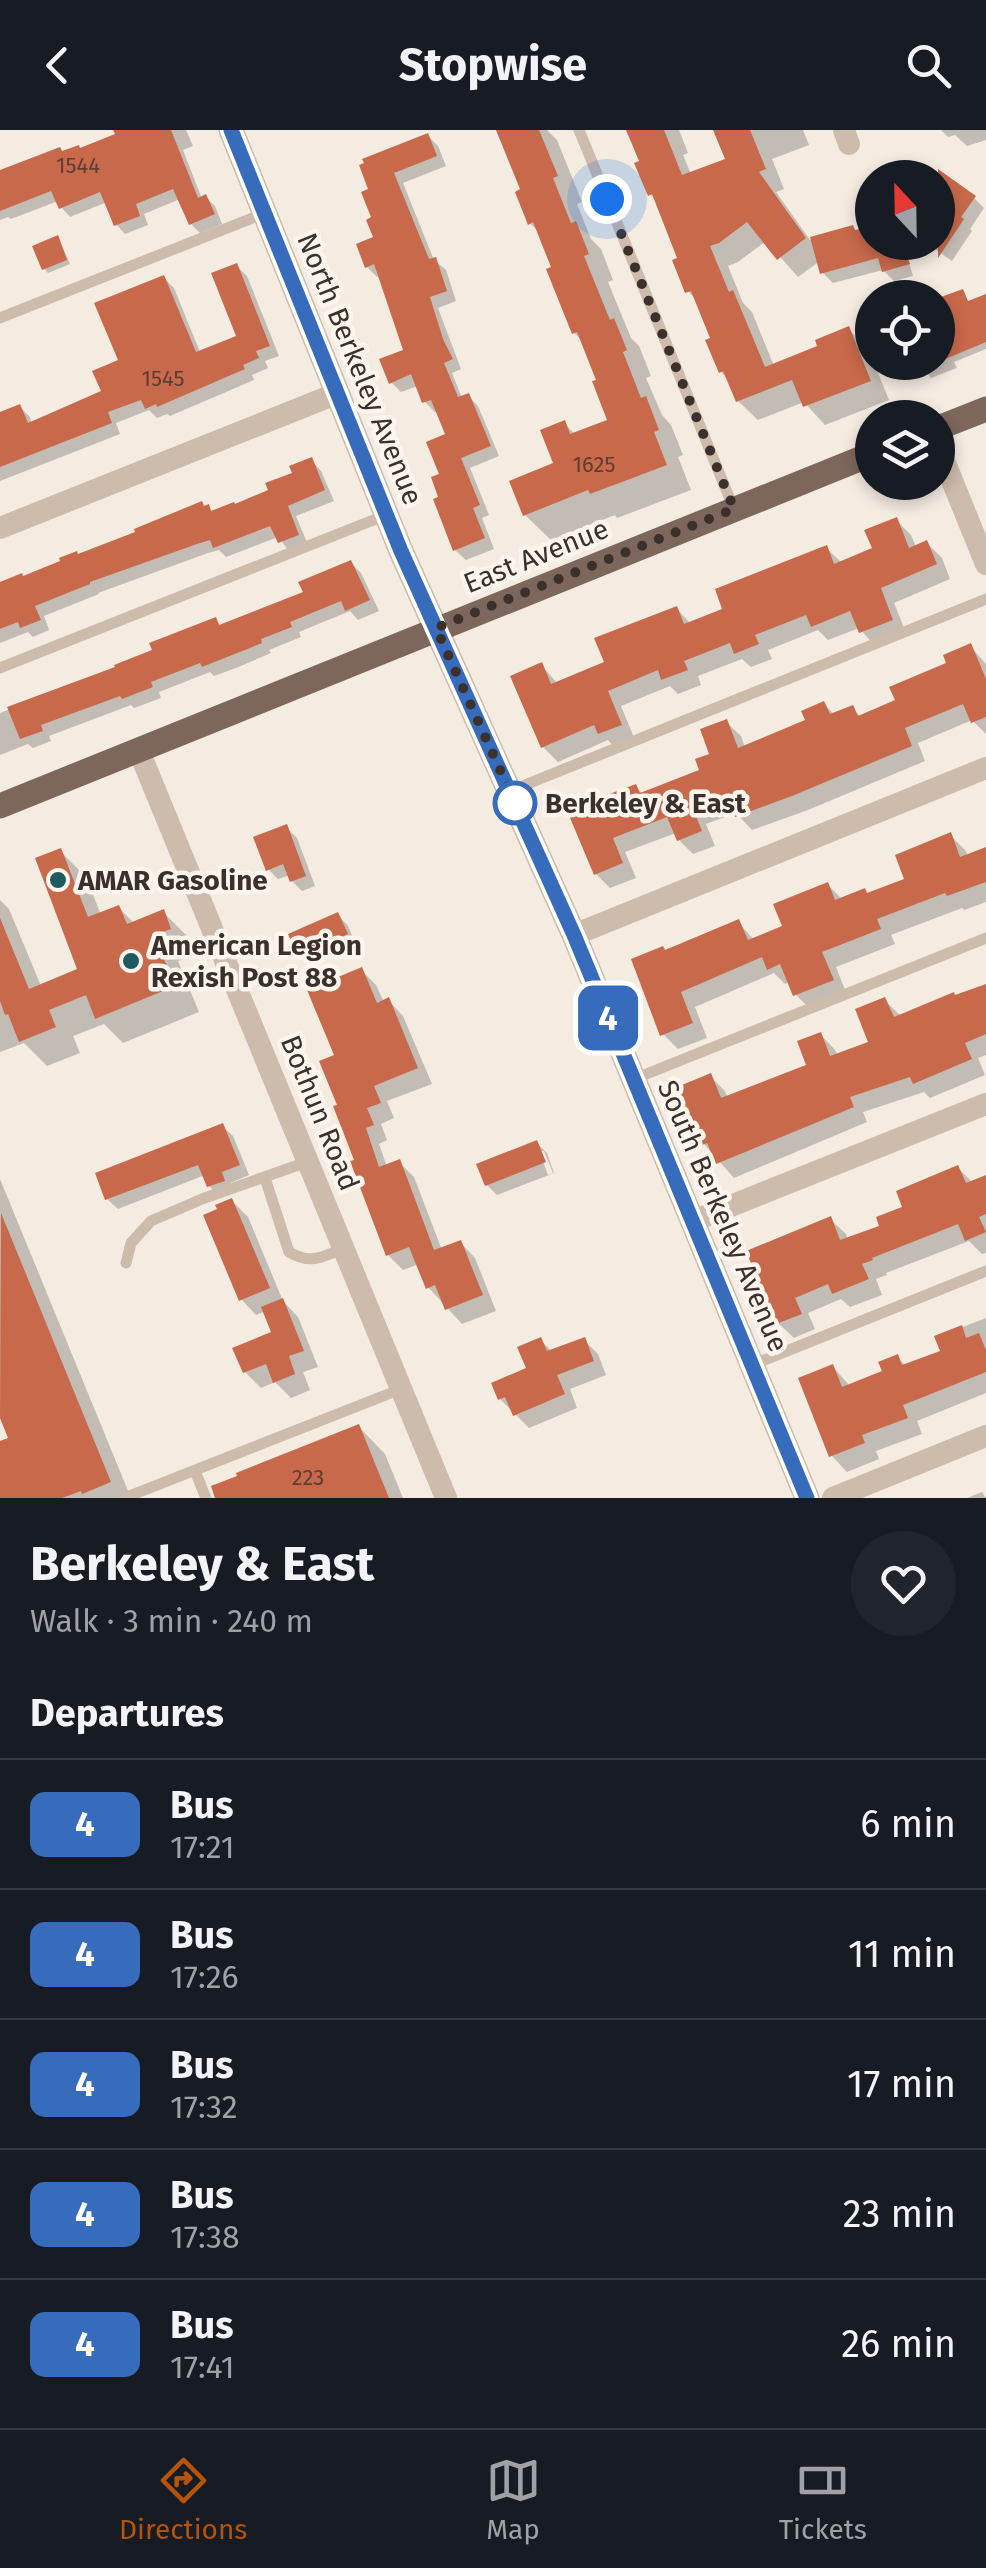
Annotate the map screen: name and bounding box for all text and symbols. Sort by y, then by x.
icon: back [30,38,85,93]
text: Stopwise [399,38,587,92]
icon: search [901,38,956,93]
house number: 1544 [56,152,100,179]
north arrow [855,160,955,260]
map controls [855,160,955,500]
your location [582,174,632,224]
street label: North Berkeley Avenue [290,228,430,510]
button: locate [855,280,955,380]
house number: 1545 [141,365,185,392]
button: layers [855,400,955,500]
house number: 1625 [573,451,615,478]
street label: East Avenue [459,512,613,600]
marker: Berkeley & East [494,782,536,824]
place label: Berkeley & East [545,787,747,820]
place label: AMAR Gasoline [77,864,268,897]
marker: AMAR Gasoline [47,869,69,891]
place label: American Legion Rexish Post 88 [150,929,362,994]
marker: American Legion Rexish Post 88 [120,950,142,972]
line badge: 4 [576,986,640,1050]
text: 4 [598,997,618,1039]
street label: Bothun Road [274,1031,366,1195]
street label: South Berkeley Avenue [651,1075,795,1357]
house number: 223 [292,1464,324,1491]
button: heart [851,1531,956,1636]
text: Berkeley & East [30,1535,374,1593]
text: Walk · 3 min · 240 m [30,1602,313,1640]
text: Departures [30,1690,224,1736]
text: Bus [170,1782,234,1828]
text: 6 min [860,1801,956,1847]
text: 4 [75,1803,95,1845]
text: 17:21 [170,1828,235,1866]
text: Bus [170,1912,234,1958]
text: 11 min [848,1931,956,1977]
text: 4 [75,1933,95,1975]
text: 17:26 [170,1958,239,1996]
text: Bus [170,2042,234,2088]
text: 17 min [847,2061,956,2107]
text: 4 [75,2063,95,2105]
text: 17:32 [170,2088,238,2126]
text: Bus [170,2172,234,2218]
text: 23 min [843,2191,956,2237]
text: 4 [75,2193,95,2235]
text: 17:38 [170,2218,240,2256]
text: Bus [170,2302,234,2348]
text: 26 min [841,2321,956,2367]
text: 4 [75,2323,95,2365]
text: 17:41 [170,2348,235,2386]
tab: Directions [119,2453,247,2546]
tab: Map [486,2453,541,2546]
tab: Tickets [779,2453,867,2546]

